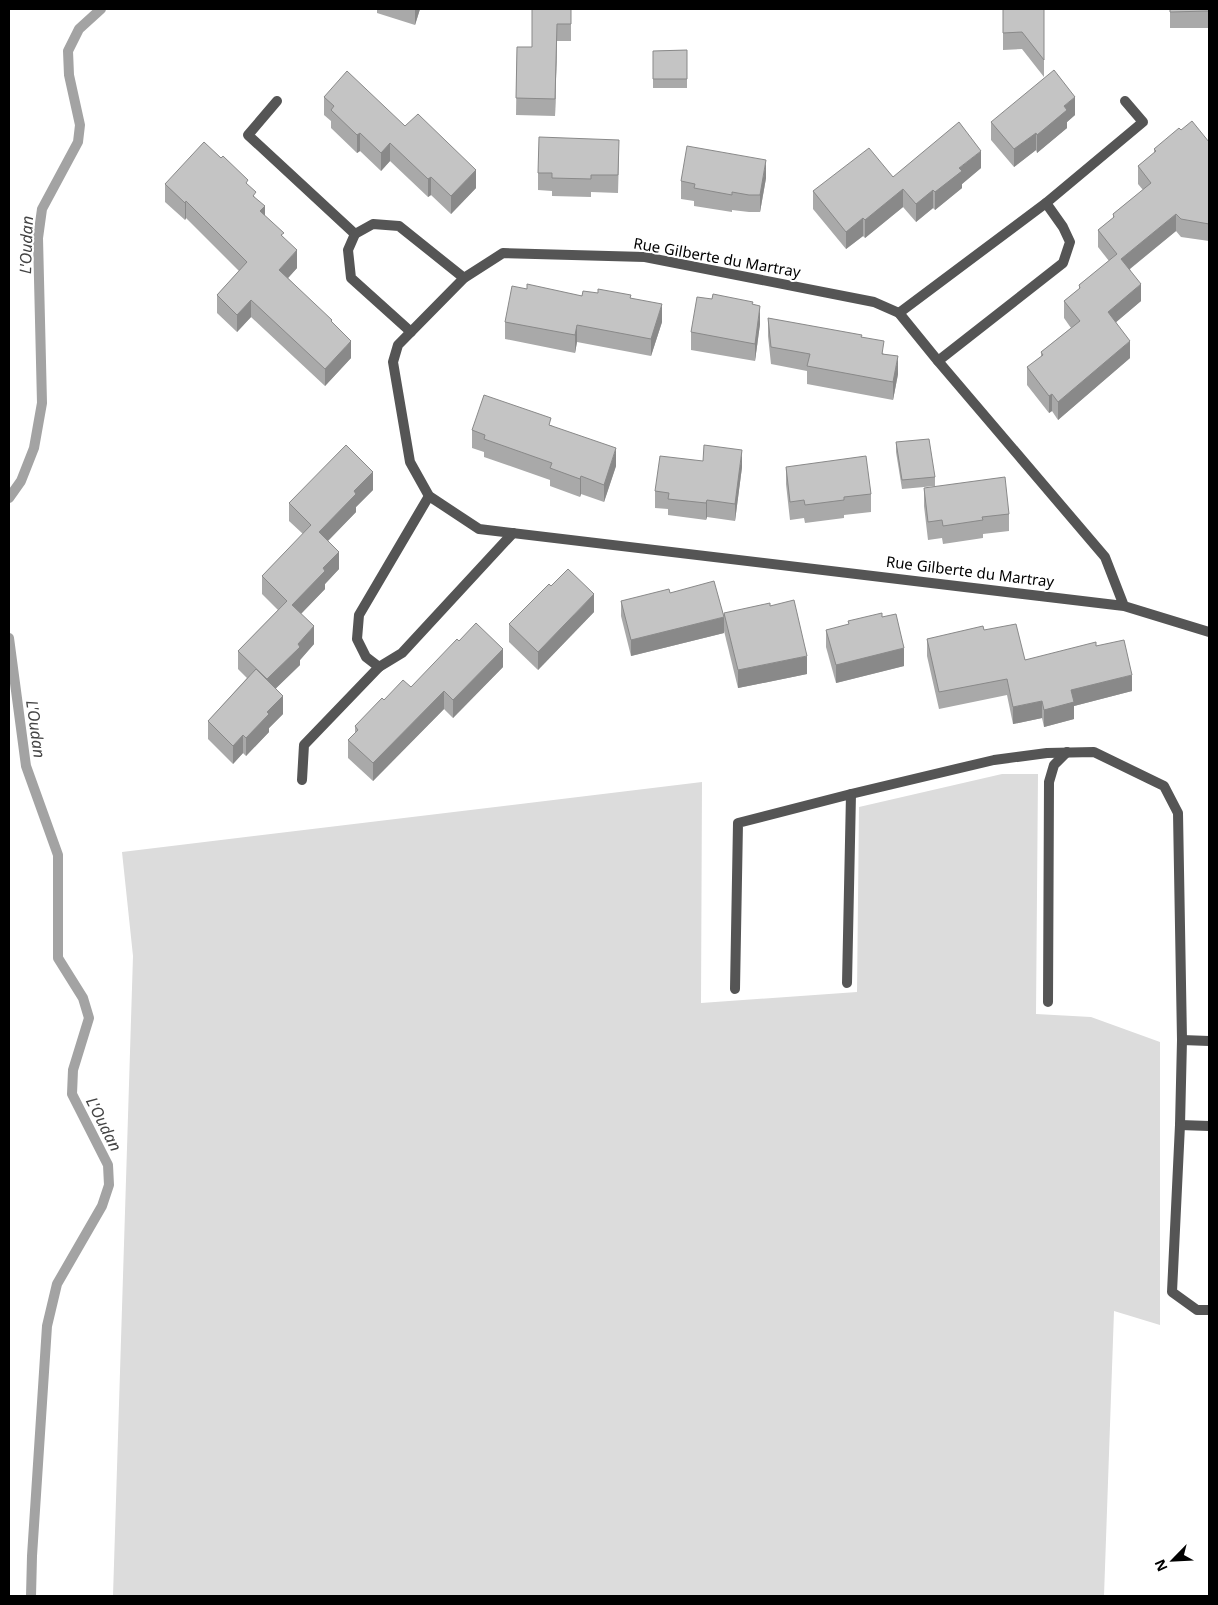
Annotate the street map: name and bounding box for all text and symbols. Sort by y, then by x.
water label: L'Oudan [14,215,38,275]
street label: Rue Gilberte du Martray [632,232,803,282]
street label: Rue Gilberte du Martray [885,551,1056,591]
water label: L'Oudan [21,699,51,759]
water label: L'Oudan [81,1093,127,1155]
north arrow [1148,1535,1198,1585]
text: N [1150,1556,1172,1575]

